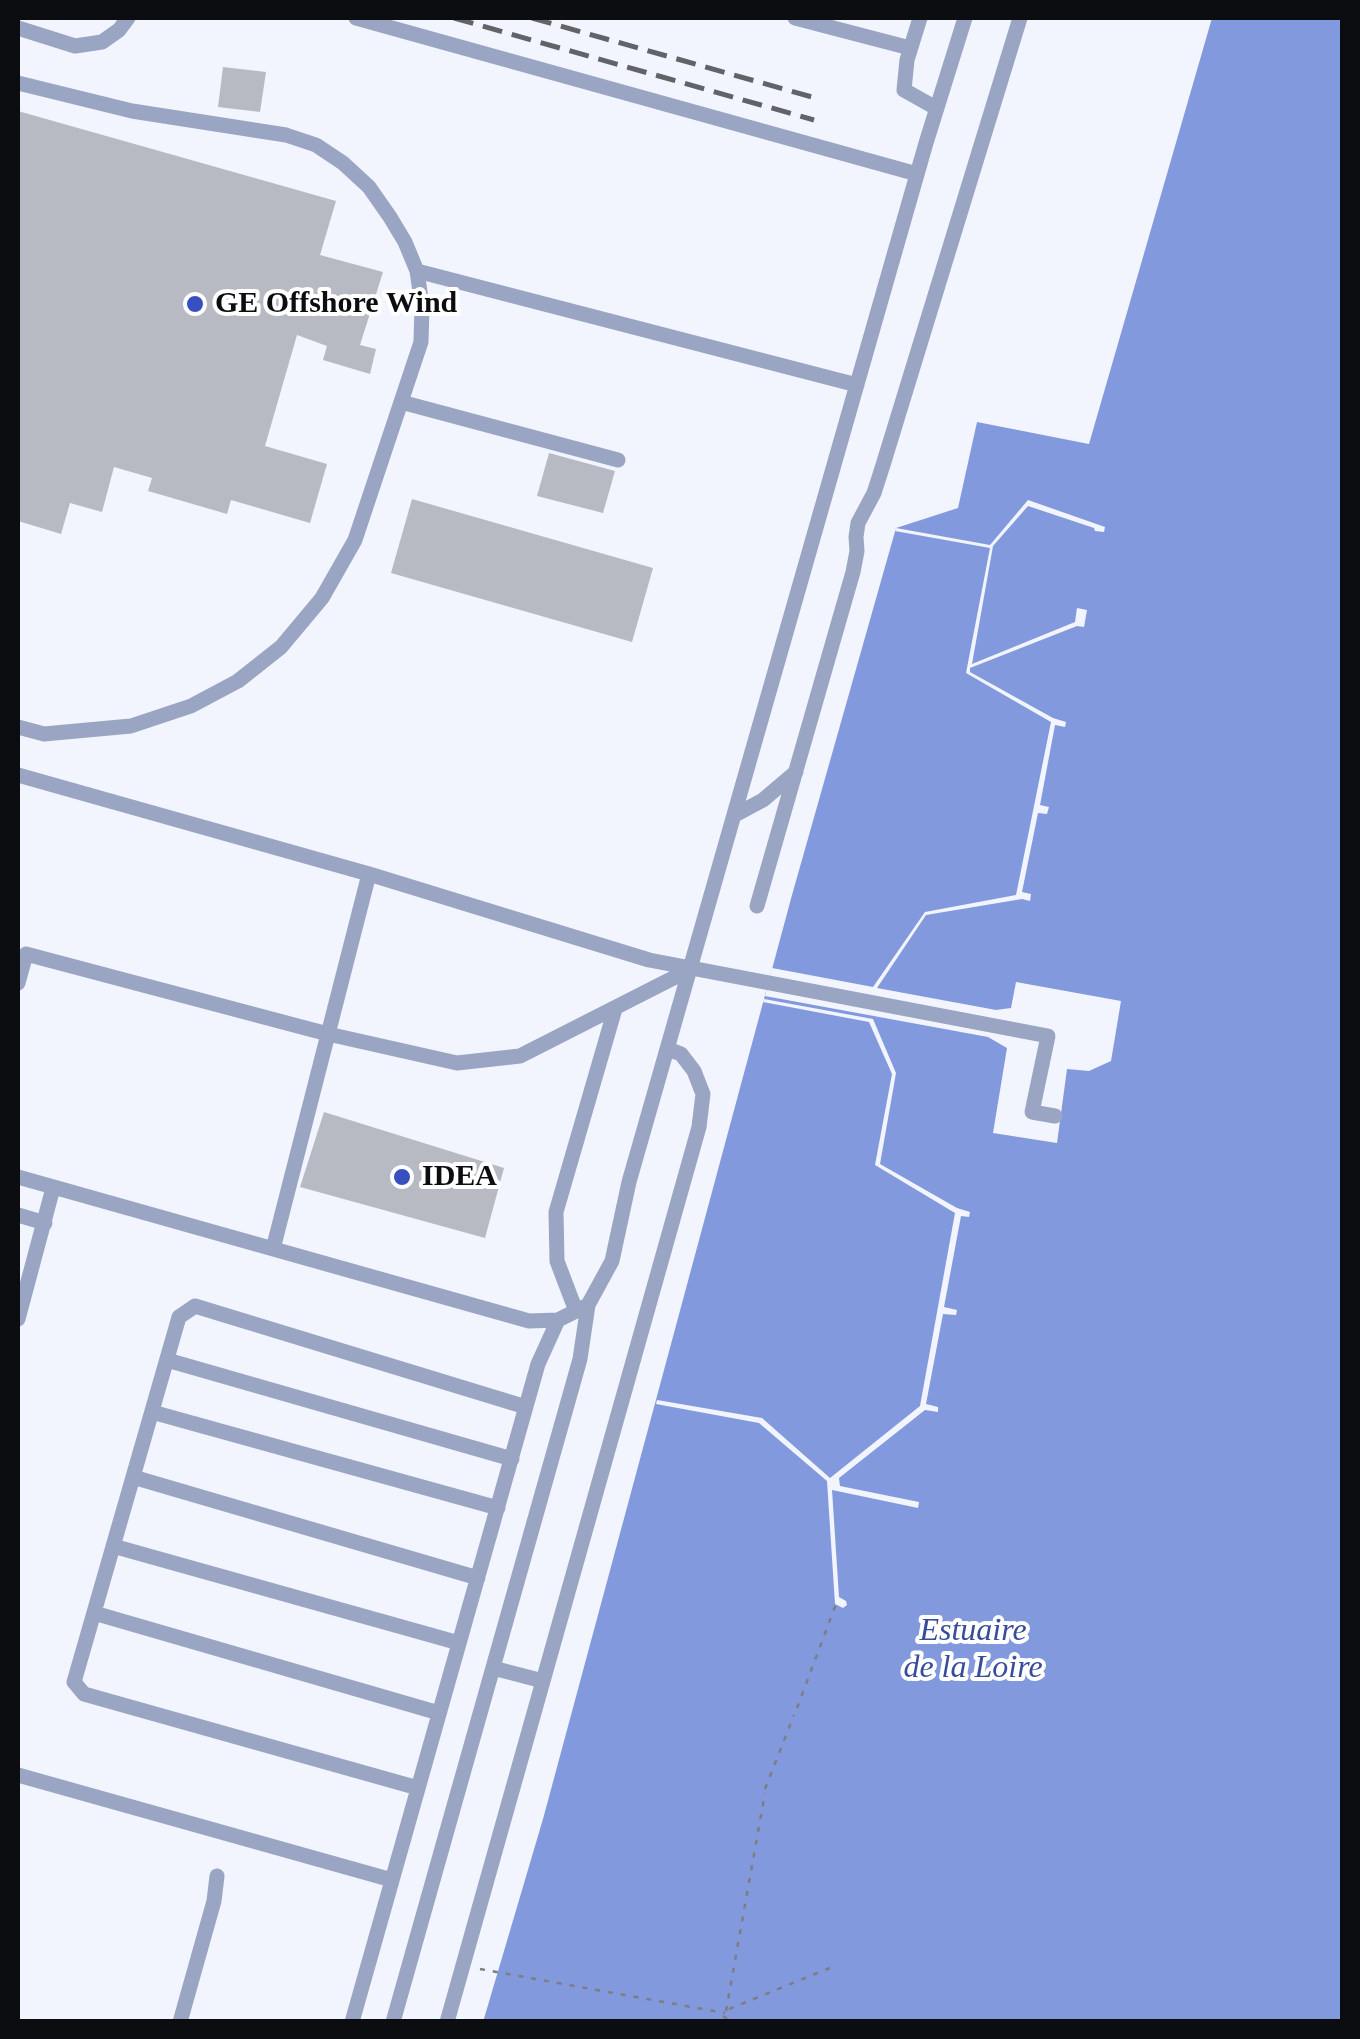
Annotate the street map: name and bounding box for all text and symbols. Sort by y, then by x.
place label: GE Offshore Wind [215,286,457,322]
marker: GE Offshore Wind [184,293,206,315]
place label: IDEA [422,1159,497,1195]
marker: IDEA [391,1166,413,1188]
water label: Estuaire de la Loire [903,1613,1043,1688]

